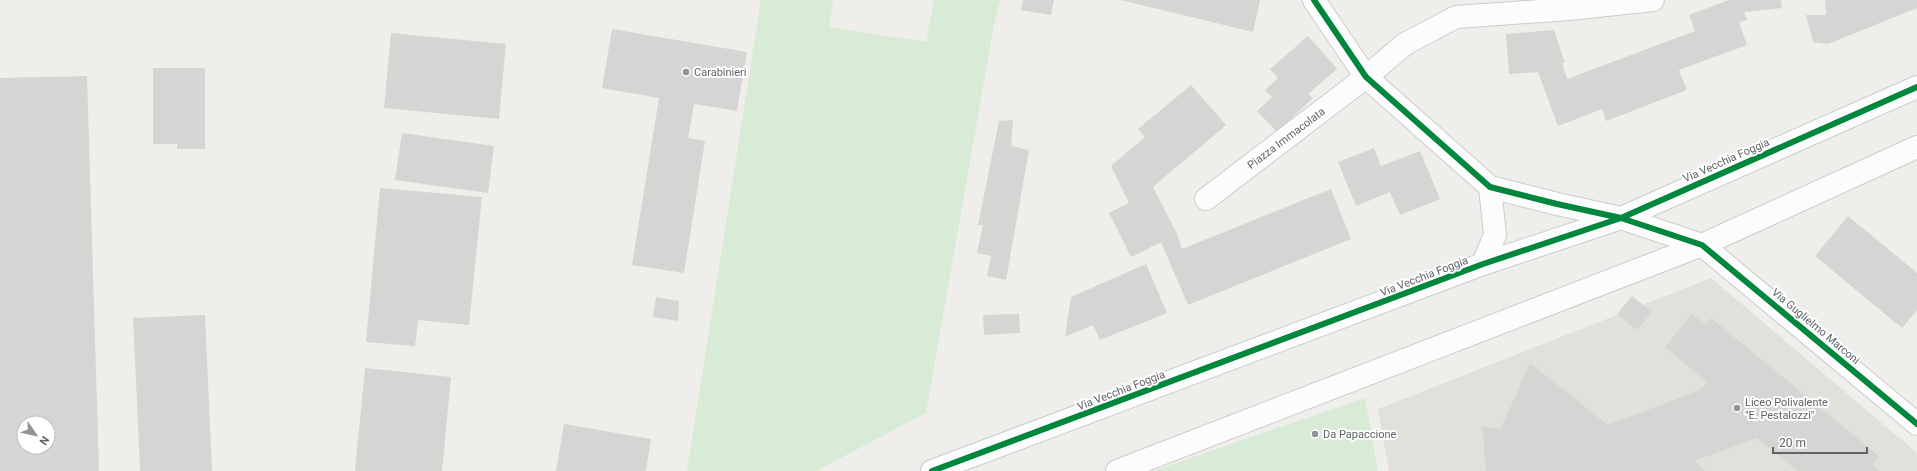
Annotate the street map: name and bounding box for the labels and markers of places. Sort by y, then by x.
place label: Carabinieri [694,66,746,79]
marker: Carabinieri [681,67,691,77]
place label: Liceo Polivalente "E. Pestalozzi" [1745,396,1828,422]
marker: Liceo Polivalente "E. Pestalozzi" [1732,403,1742,413]
place label: Da Papaccione [1323,428,1396,441]
marker: Da Papaccione [1310,429,1320,439]

